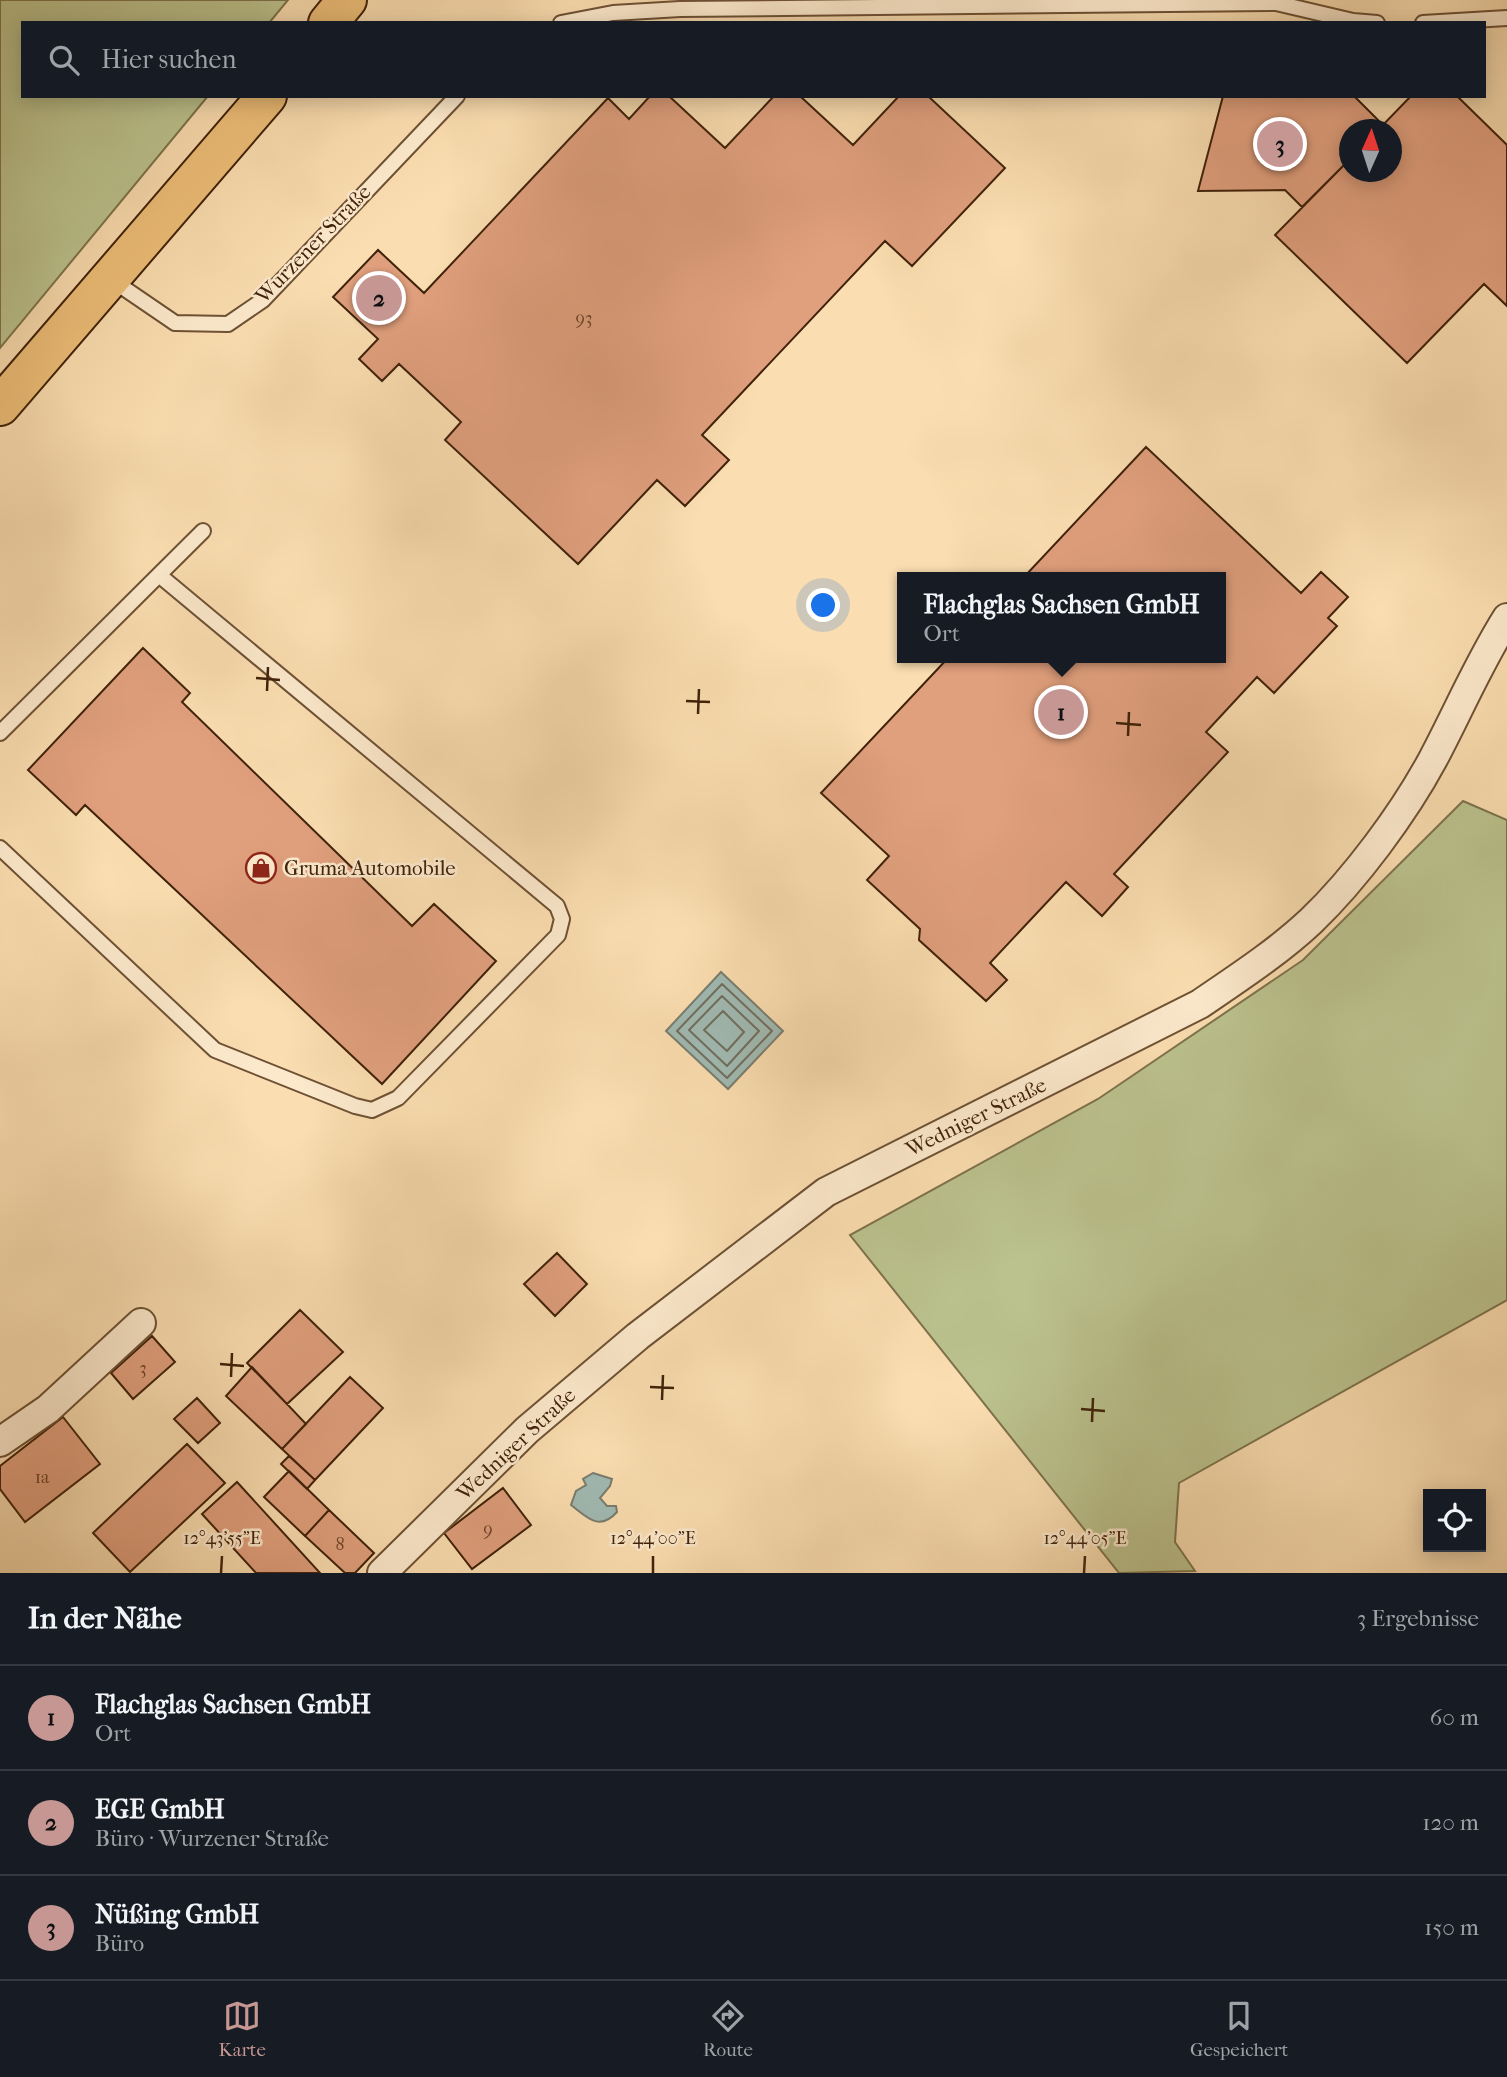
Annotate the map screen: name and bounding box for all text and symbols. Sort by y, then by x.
search box [21,21,1486,98]
icon: search [45,41,83,79]
text: Hier suchen [101,44,237,75]
pin: 3 [1257,118,1303,170]
north arrow [1339,119,1402,182]
street label: Wurzener Straße [250,180,376,309]
pin: 2 [356,272,402,324]
house number: 93 [576,308,592,329]
popup [897,572,1226,663]
your location [806,588,840,622]
text: Flachglas Sachsen GmbH [924,589,1199,620]
text: Ort [924,620,960,647]
pin: 1 [1038,686,1084,738]
shop icon: Gruma Automobile [244,851,278,885]
place label: Gruma Automobile [284,856,456,880]
street label: Wedniger Straße [901,1073,1050,1162]
house number: 3 [139,1358,147,1379]
street label: Wedniger Straße [451,1383,580,1506]
house number: 1a [35,1467,50,1488]
map controls [1423,1489,1486,1552]
button: locate [1423,1489,1486,1552]
house number: 9 [483,1519,493,1540]
text: 12°43'55"E [183,1528,261,1549]
text: 12°44'00"E [610,1528,696,1549]
text: 12°44'05"E [1043,1528,1127,1549]
house number: 8 [335,1534,345,1555]
text: In der Nähe [28,1601,182,1636]
text: 3 Ergebnisse [1357,1605,1479,1632]
text: Flachglas Sachsen GmbH [95,1689,371,1720]
text: 1 [47,1704,55,1731]
text: 60 m [1430,1704,1479,1731]
text: Ort [95,1720,131,1747]
text: EGE GmbH [95,1794,224,1825]
text: 2 [45,1809,57,1836]
text: 120 m [1422,1809,1479,1836]
text: Büro · Wurzener Straße [95,1825,329,1852]
text: Nüßing GmbH [95,1899,259,1930]
text: 3 [46,1914,56,1941]
text: 150 m [1424,1914,1479,1941]
text: Büro [95,1930,144,1957]
tab: Karte [219,1997,266,2061]
tab: Route [703,1997,753,2061]
tab: Gespeichert [1190,1997,1288,2061]

